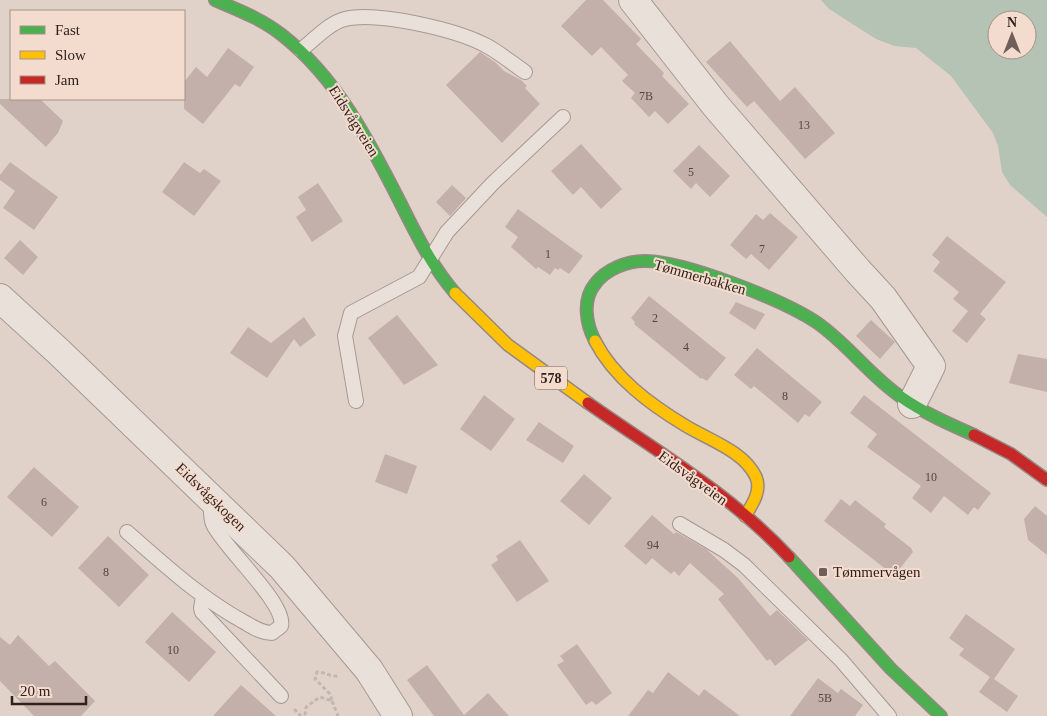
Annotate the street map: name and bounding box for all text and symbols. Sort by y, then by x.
legend [10,10,185,100]
north arrow [987,10,1037,60]
text: N [1007,15,1017,30]
text: Fast [55,22,81,38]
text: Slow [55,47,86,63]
text: Jam [55,72,79,88]
street label: Eidsvågveien [326,82,382,160]
house number: 7B [639,89,653,103]
house number: 13 [798,118,810,132]
house number: 5 [688,165,694,179]
house number: 7 [759,242,765,256]
house number: 1 [545,247,551,261]
street label: Tømmerbakken [652,256,748,298]
house number: 2 [652,311,658,325]
house number: 4 [683,340,689,354]
road number: 578 [535,366,567,389]
house number: 8 [782,389,788,403]
street label: Eidsvågveien [656,448,731,509]
street label: Eidsvågskogen [173,460,250,535]
house number: 10 [925,470,937,484]
house number: 6 [41,495,47,509]
house number: 94 [647,538,659,552]
place label: Tømmervågen [833,564,921,580]
house number: 8 [103,565,109,579]
marker: Tømmervågen [817,566,829,578]
house number: 10 [167,643,179,657]
scale bar [12,674,86,706]
text: 20 m [20,683,51,699]
house number: 5B [818,691,832,705]

